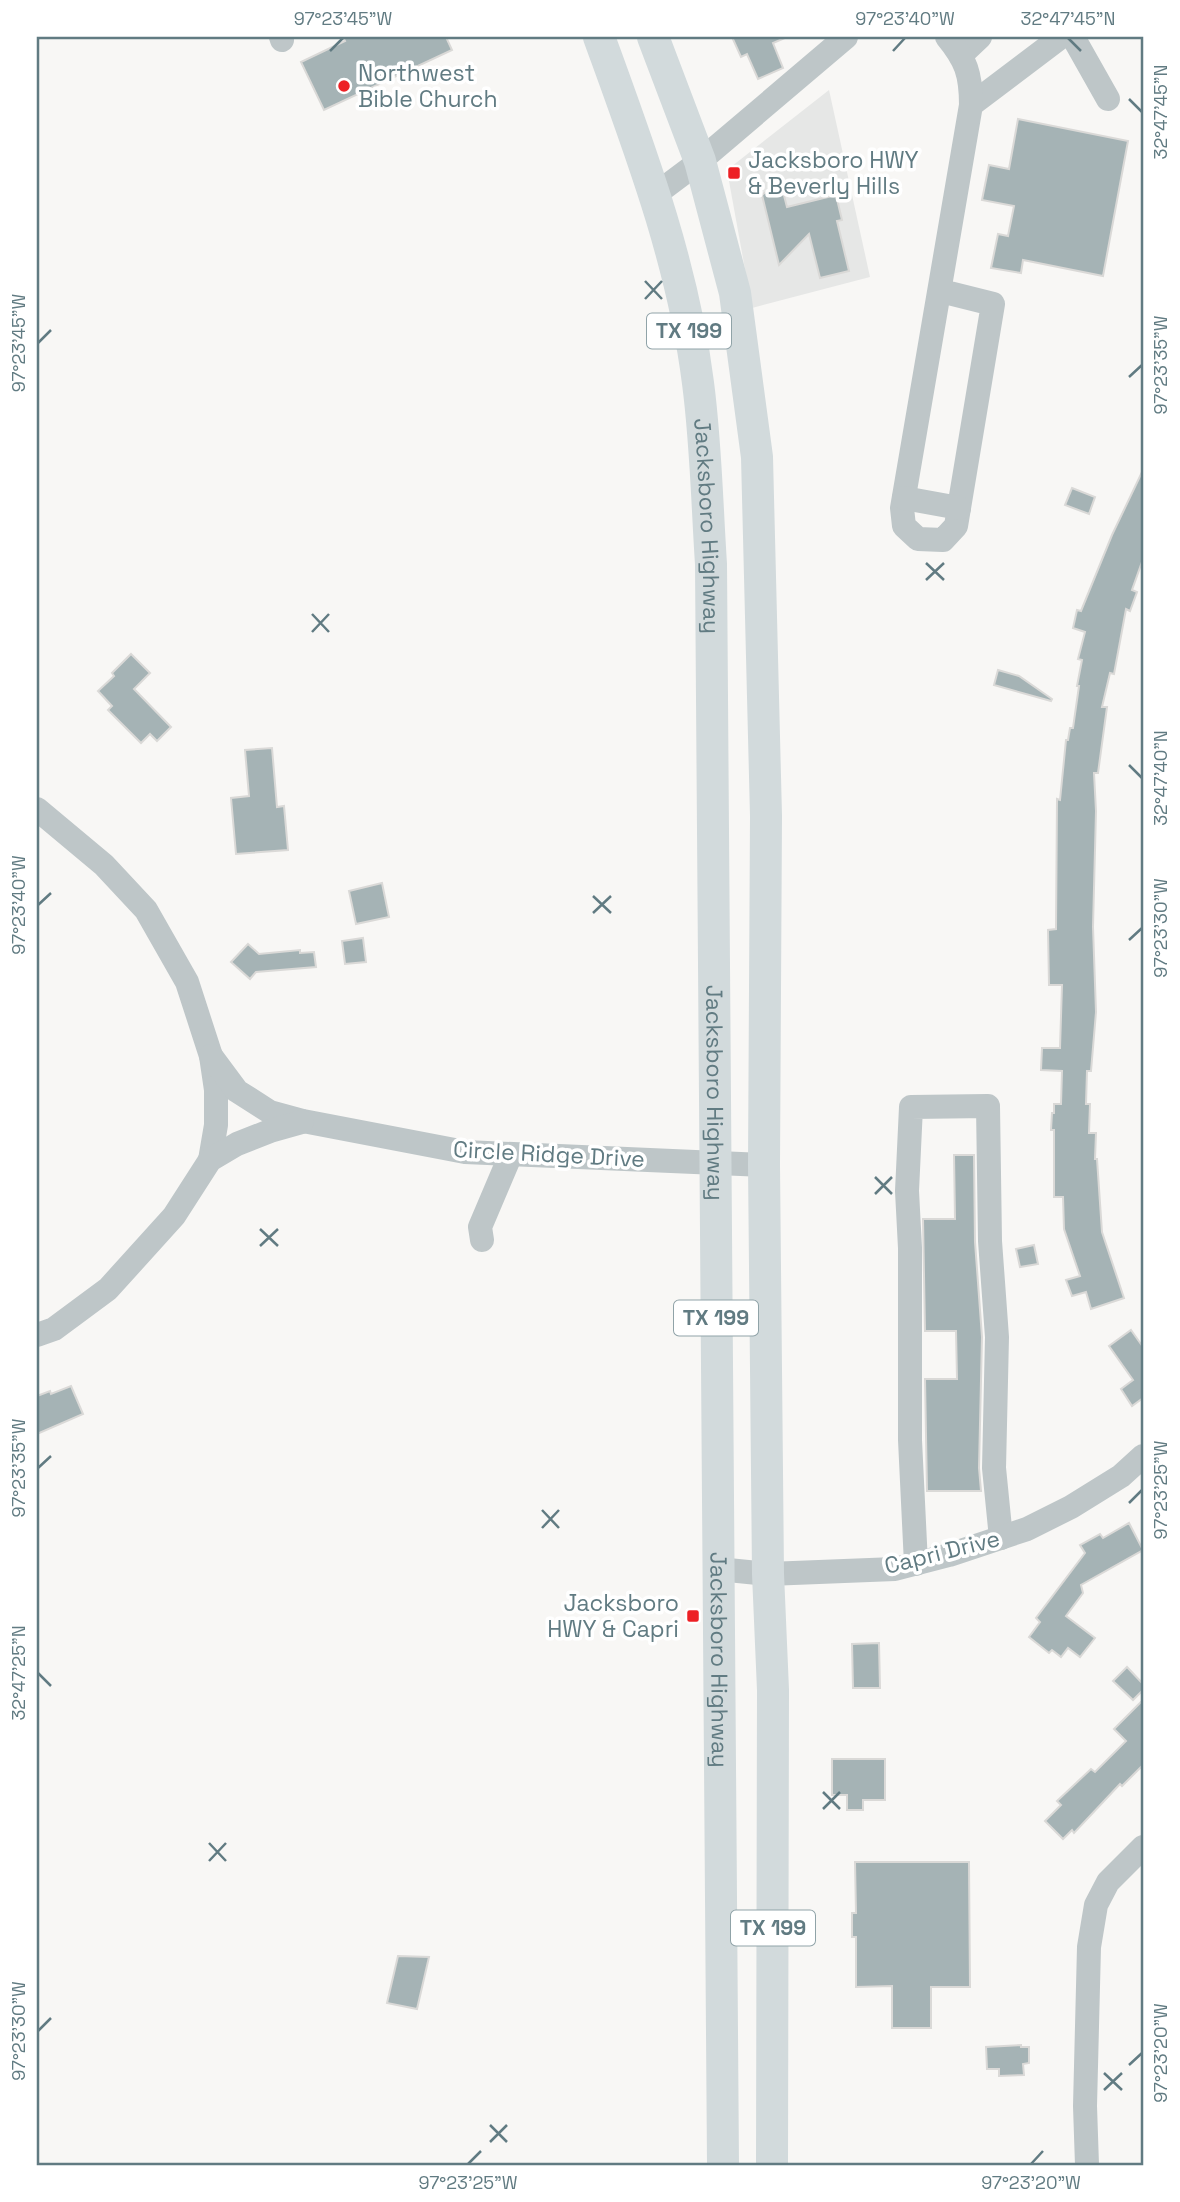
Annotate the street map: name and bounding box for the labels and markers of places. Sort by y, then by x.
place label: Northwest Bible Church [358,58,498,114]
marker: Northwest Bible Church [336,78,352,94]
place label: Jacksboro HWY & Beverly Hills [748,145,919,201]
marker: Jacksboro HWY & Beverly Hills [726,165,742,181]
place label: Jacksboro HWY & Capri [547,1588,679,1644]
marker: Jacksboro HWY & Capri [685,1608,701,1624]

